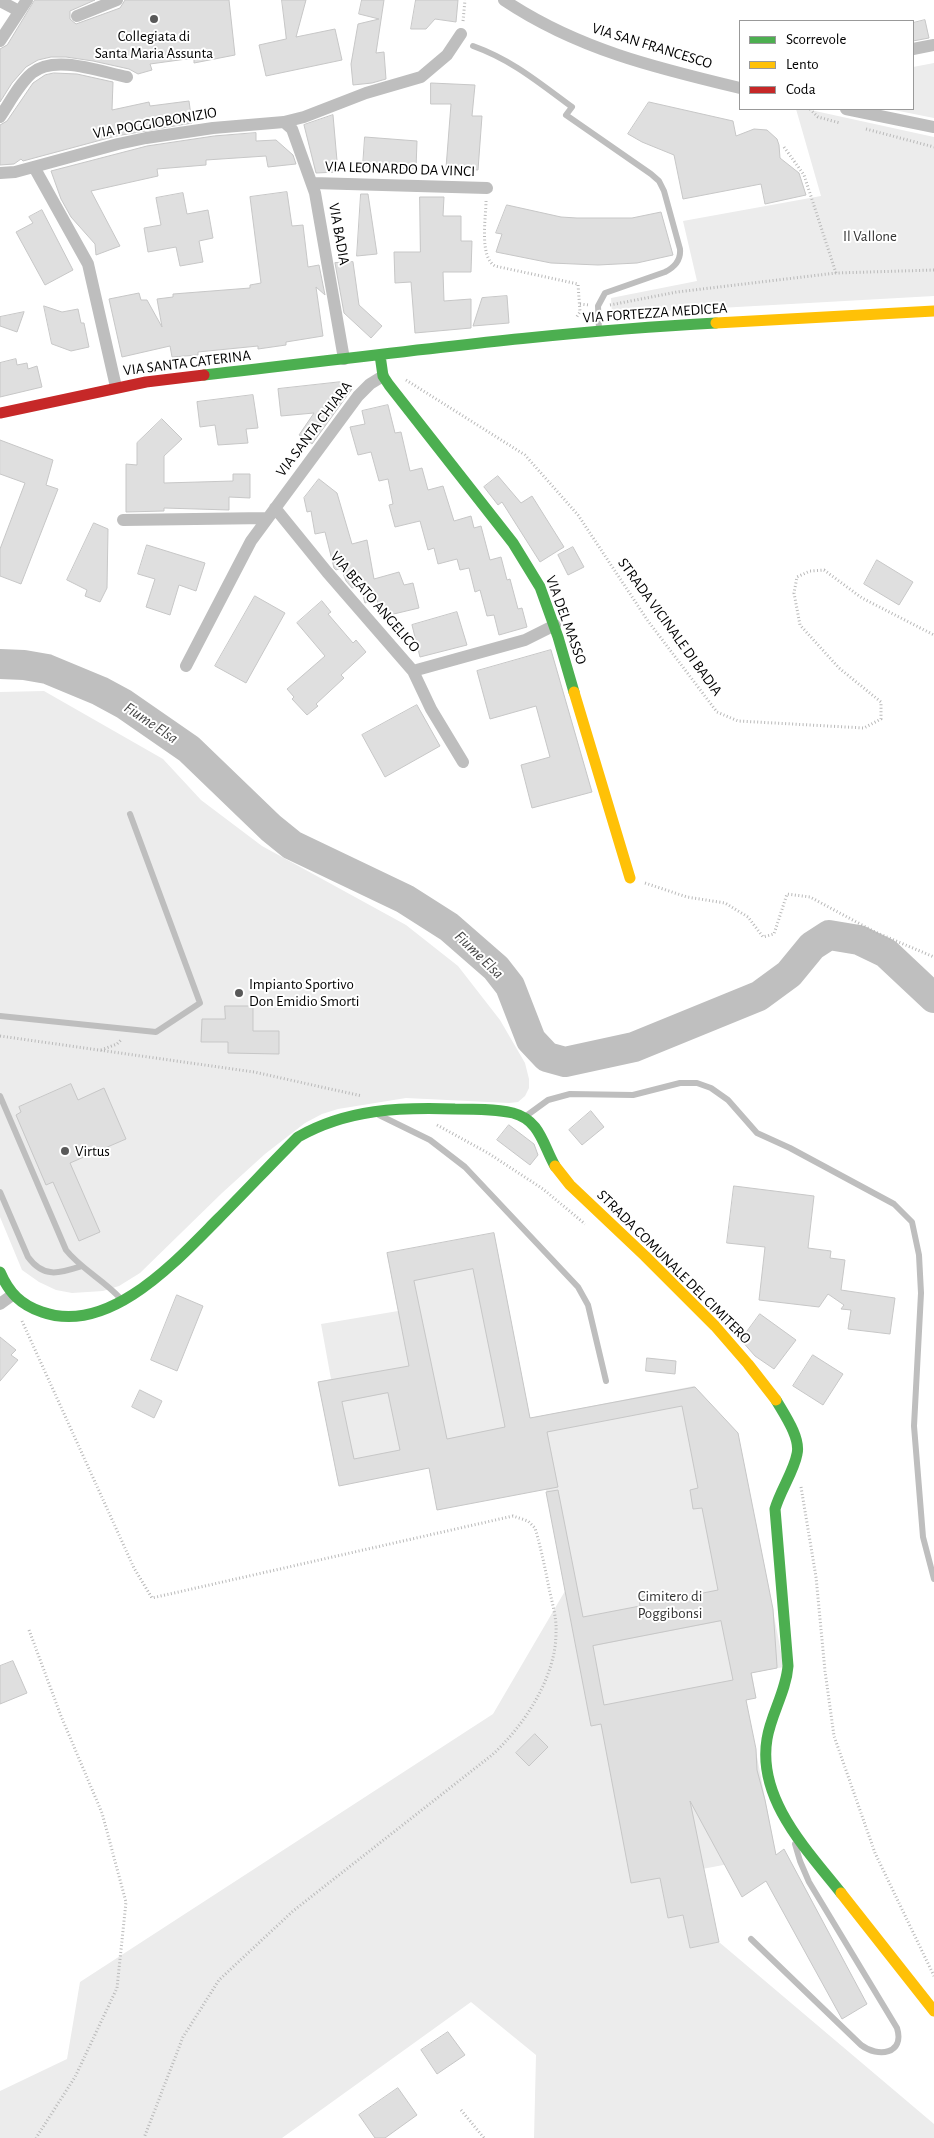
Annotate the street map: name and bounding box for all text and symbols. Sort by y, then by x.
marker: Collegiata di Santa Maria Assunta [148,13,160,25]
street label: VIA SAN FRANCESCO [590,19,714,73]
legend [739,20,914,110]
place label: Collegiata di Santa Maria Assunta [95,27,213,62]
text: Scorrevole [786,32,846,47]
text: Lento [786,57,819,72]
text: Coda [786,82,816,97]
street label: VIA POGGIOBONIZIO [92,103,218,143]
street label: VIA LEONARDO DA VINCI [325,157,475,181]
street label: VIA BADIA [325,202,353,266]
park label: Il Vallone [843,227,897,245]
street label: VIA FORTEZZA MEDICEA [582,299,728,327]
street label: VIA SANTA CATERINA [122,346,252,380]
street label: VIA SANTA CHIARA [272,378,356,480]
street label: VIA BEATO ANGELICO [326,548,424,656]
street label: STRADA VICINALE DI BADIA [614,555,726,699]
street label: VIA DEL MASSO [542,573,590,667]
water label: Fiume Elsa [120,698,182,748]
water label: Fiume Elsa [450,927,508,983]
place label: Impianto Sportivo Don Emidio Smorti [249,975,359,1010]
marker: Impianto Sportivo Don Emidio Smorti [233,987,245,999]
place label: Virtus [75,1142,110,1160]
marker: Virtus [59,1145,71,1157]
street label: STRADA COMUNALE DEL CIMITERO [593,1186,755,1348]
park label: Cimitero di Poggibonsi [638,1587,702,1622]

